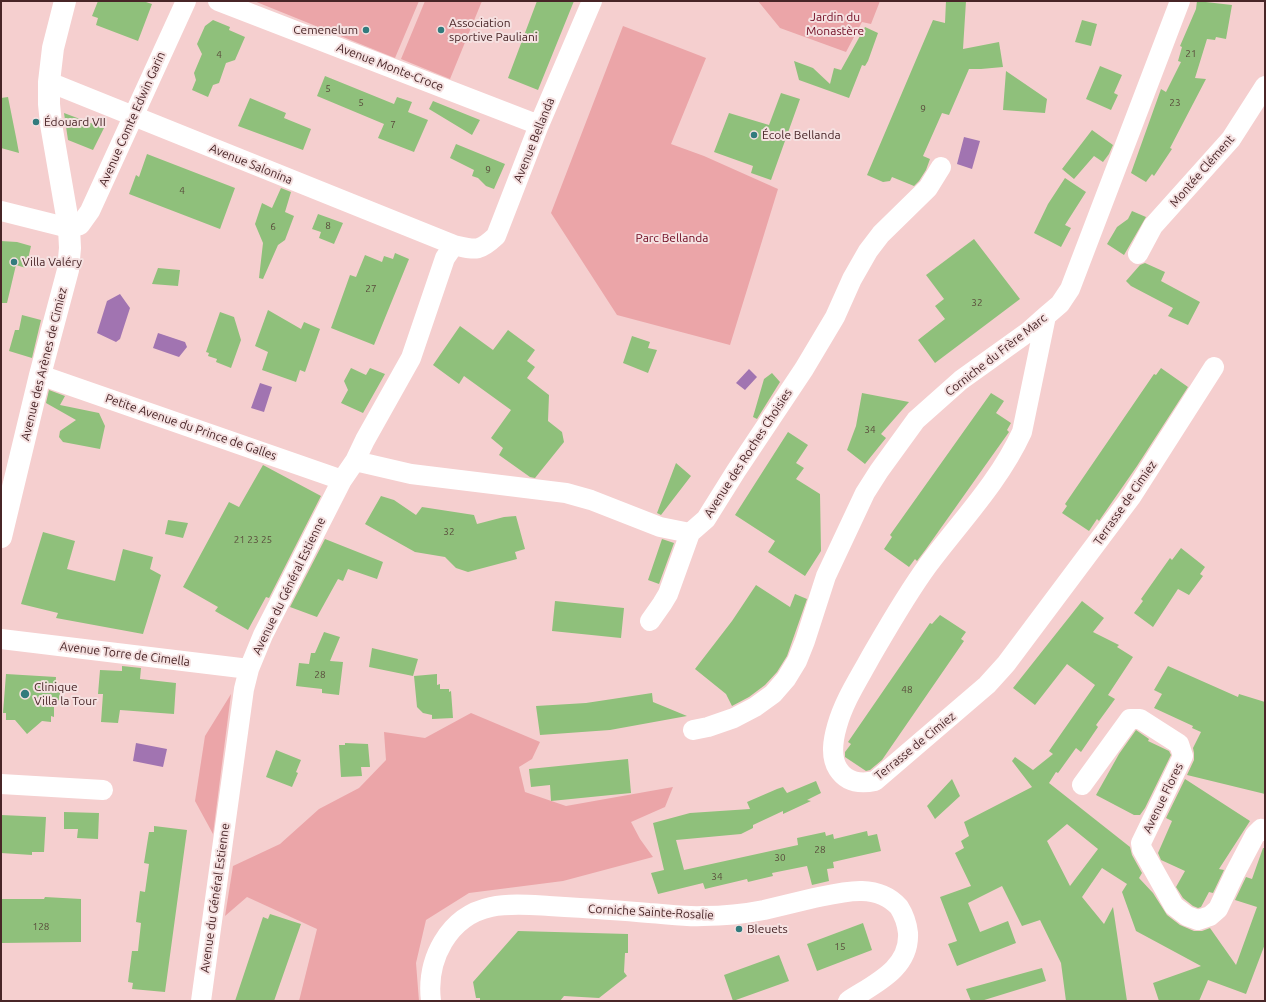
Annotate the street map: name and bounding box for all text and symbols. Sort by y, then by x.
park label: Jardin du Monastère [806,10,864,38]
place label: Association sportive Pauliani [449,16,538,44]
place label: Cemenelum [293,23,358,37]
marker: Cemenelum [361,25,371,35]
marker: Association sportive Pauliani [436,25,446,35]
street label: Avenue Monte-Croce [335,40,445,94]
house number: 21 [1185,48,1197,60]
street label: Avenue Comte Edwin Garin [96,49,168,189]
house number: 4 [216,49,222,61]
house number: 5 [325,83,331,95]
street label: Avenue Bellanda [510,96,558,184]
house number: 5 [358,97,364,109]
house number: 23 [1169,97,1181,109]
house number: 9 [920,103,926,115]
place label: Édouard VII [44,115,106,129]
marker: Édouard VII [31,117,41,127]
house number: 7 [390,119,396,131]
place label: École Bellanda [762,128,841,142]
marker: École Bellanda [749,130,759,140]
street label: Montée Clément [1167,132,1237,210]
street label: Avenue Salonina [207,141,295,187]
house number: 9 [485,164,491,176]
house number: 4 [179,185,185,197]
house number: 8 [325,220,331,232]
house number: 6 [270,221,276,233]
park label: Parc Bellanda [636,231,708,245]
place label: Villa Valéry [22,255,82,269]
marker: Villa Valéry [9,257,19,267]
house number: 27 [365,283,377,295]
street label: Avenue des Arènes de Cimiez [18,286,70,442]
house number: 32 [971,297,983,309]
street label: Corniche du Frère Marc [942,311,1050,399]
street label: Avenue des Roches Choisies [701,386,795,520]
street label: Petite Avenue du Prince de Galles [104,391,278,463]
house number: 34 [864,424,876,436]
street label: Terrasse de Cimiez [1090,458,1160,548]
street label: Avenue du Général Estienne [249,515,329,657]
house number: 32 [443,526,455,538]
house number: 21 23 25 [234,534,272,546]
street label: Avenue Torre de Cimella [59,639,191,669]
house number: 28 [314,669,326,681]
place label: Clinique Villa la Tour [34,680,97,708]
house number: 48 [901,684,913,696]
marker: Clinique Villa la Tour [19,688,31,700]
street label: Terrasse de Cimiez [872,709,958,783]
street label: Avenue Flores [1140,761,1186,835]
street label: Avenue du Général Estienne [197,822,233,974]
house number: 28 [814,844,826,856]
house number: 30 [774,852,786,864]
house number: 34 [711,871,723,883]
street label: Corniche Sainte-Rosalie [588,902,714,922]
house number: 128 [33,921,49,933]
place label: Bleuets [747,922,788,936]
marker: Bleuets [734,924,744,934]
house number: 15 [834,941,846,953]

